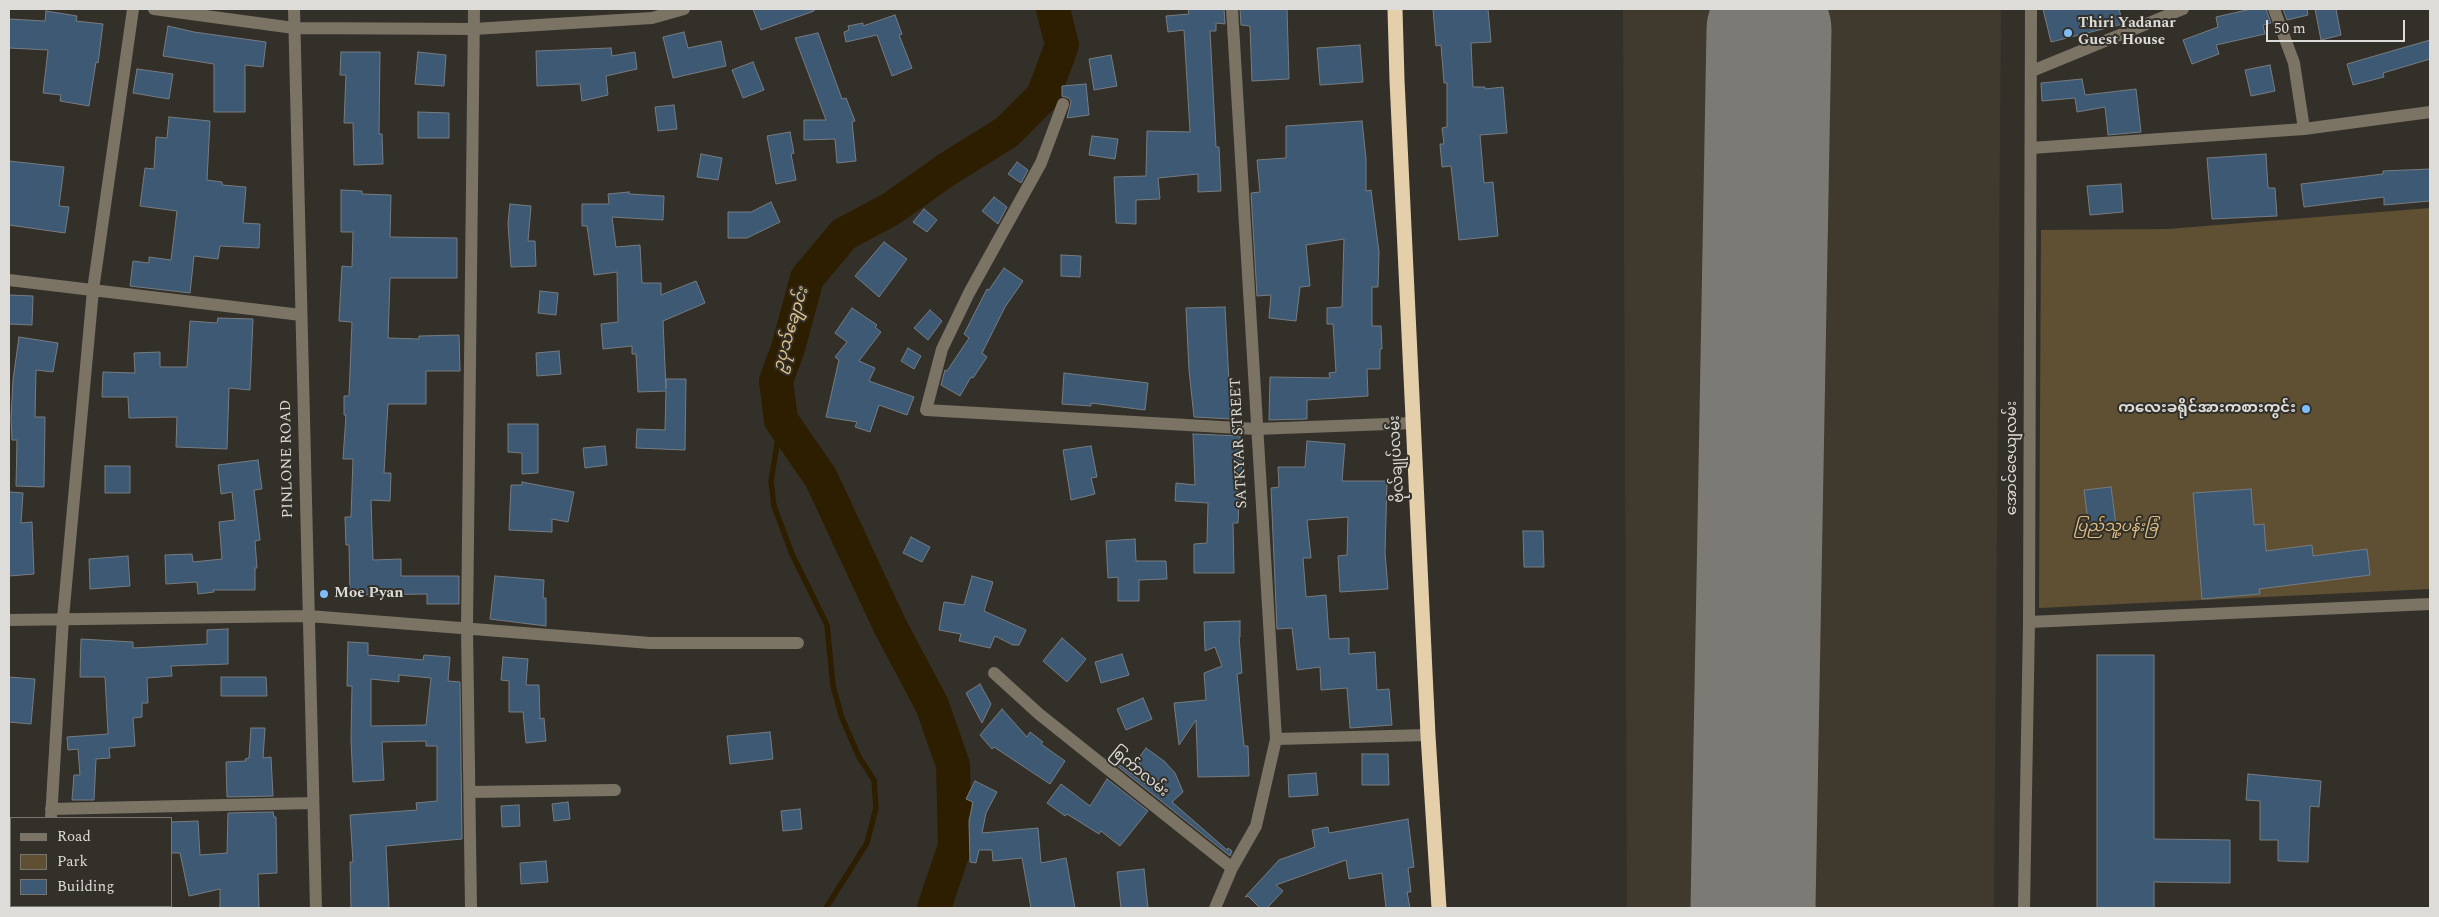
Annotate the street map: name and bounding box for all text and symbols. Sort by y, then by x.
scale bar [2269,10,2408,42]
place label: Thiri Yadanar Guest House [2078,15,2176,50]
text: 50 m [2274,17,2306,40]
marker: Thiri Yadanar Guest House [2062,27,2074,39]
water label: ဥပုသ်ချောင်း [770,285,814,375]
street label: SATKYAR STREET [1228,377,1252,509]
street label: PINLONE ROAD [278,400,298,518]
place label: ကလေးခရိုင်အားကစားကွင်း [2118,400,2296,418]
street label: အောင်ဇေယျလမ်း [2004,401,2022,515]
marker: ကလေးခရိုင်အားကစားကွင်း [2300,403,2312,415]
street label: ဗိုလ်ချုပ်လမ်း [1387,415,1409,503]
park label: ပြည်သူ့ပန်းခြံ [2074,519,2158,537]
place label: Moe Pyan [334,585,403,603]
marker: Moe Pyan [318,588,330,600]
street label: စြက်ာလမ်း [1106,744,1172,802]
legend [10,817,172,907]
text: Road [57,825,91,848]
text: Park [57,850,88,873]
text: Building [57,875,114,898]

